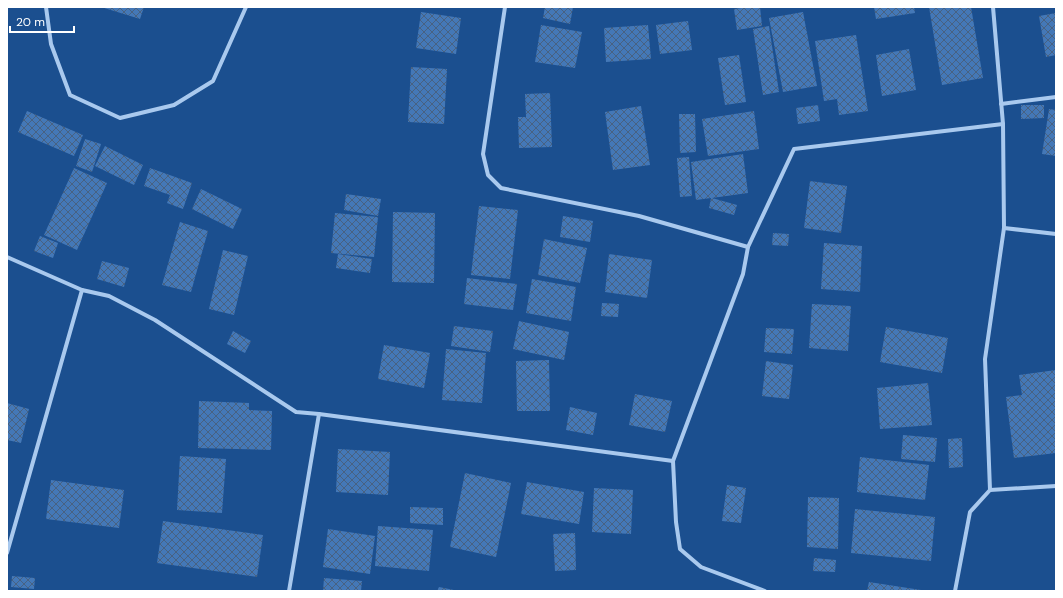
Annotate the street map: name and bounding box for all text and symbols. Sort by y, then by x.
scale bar [10,8,74,34]
text: 20 m [16,14,45,30]

